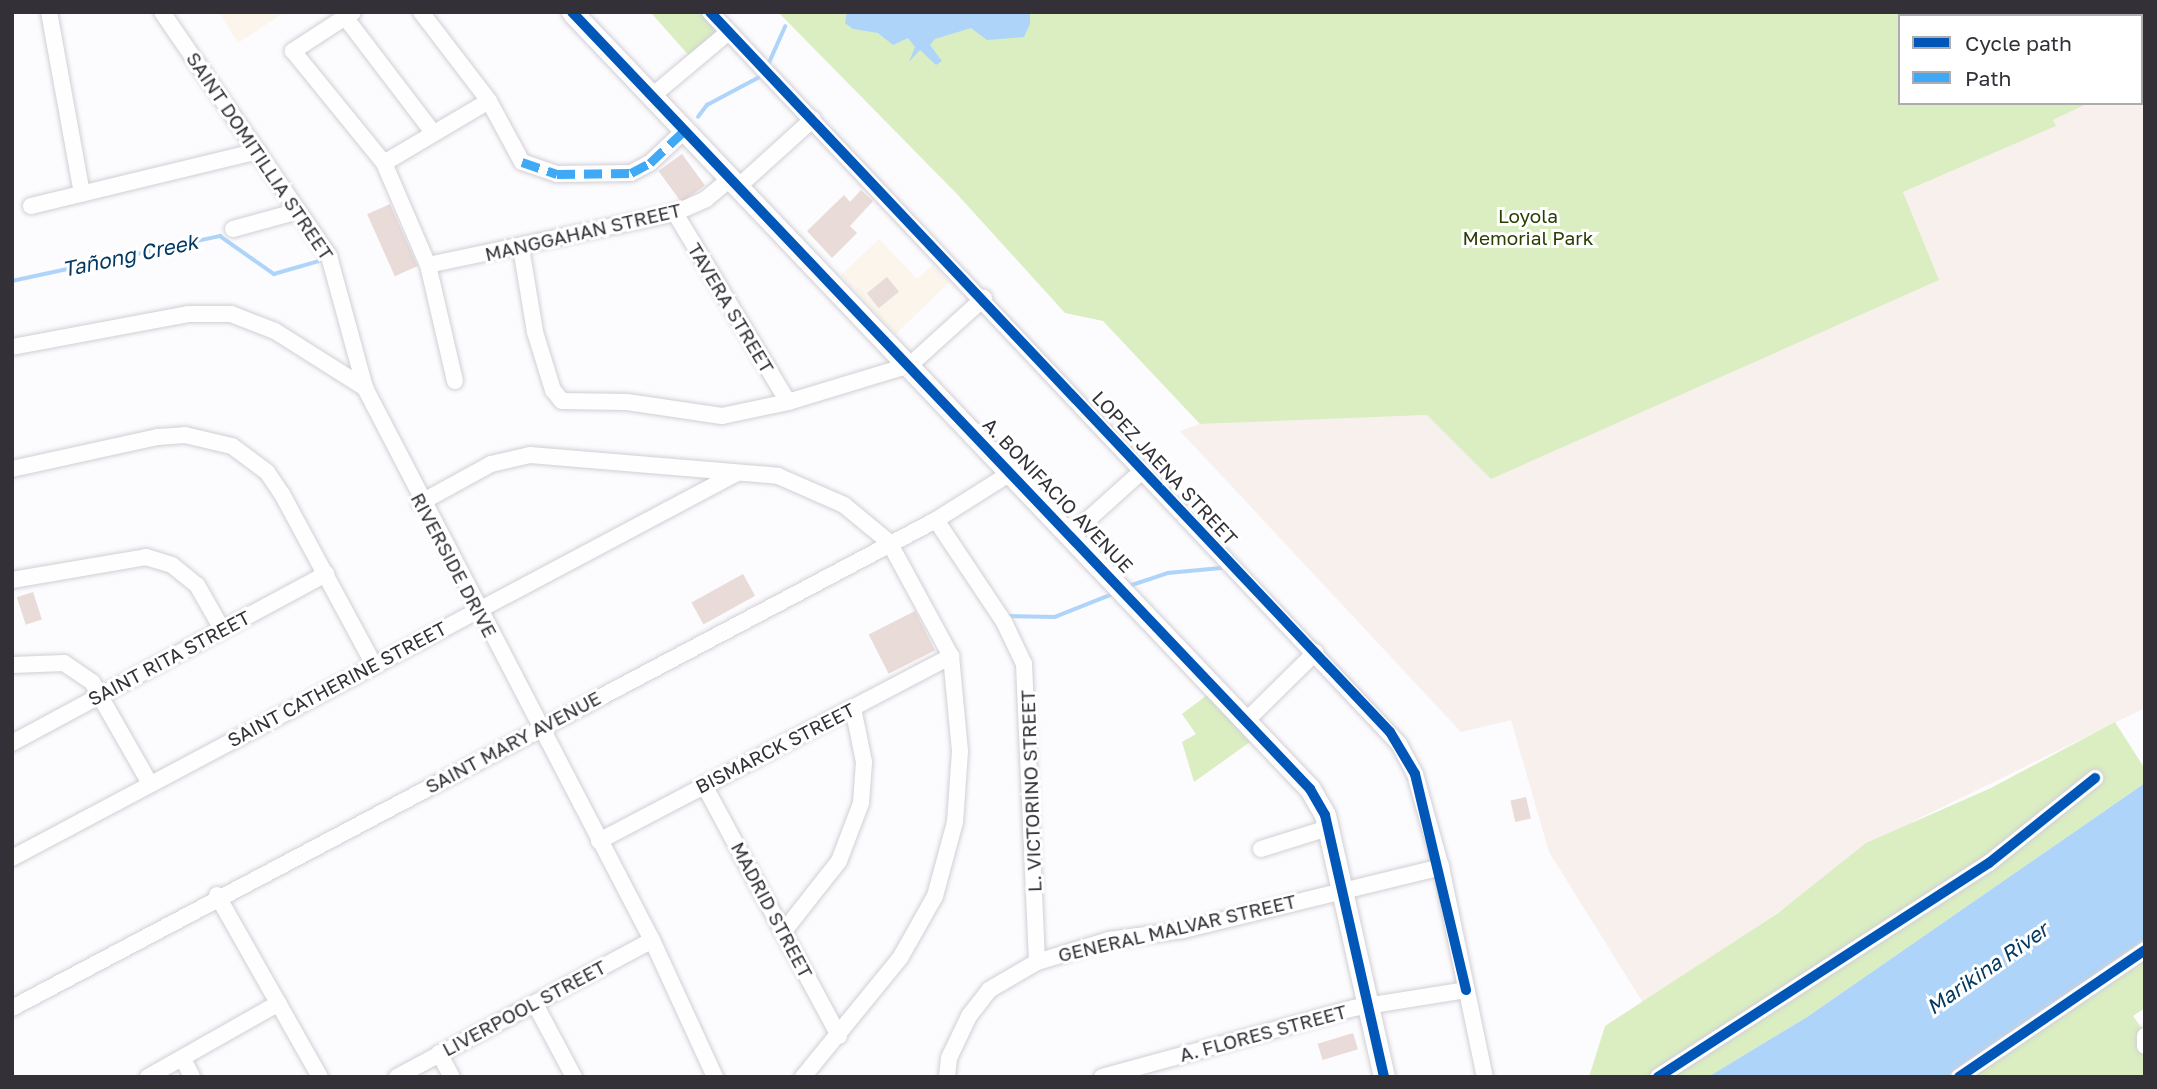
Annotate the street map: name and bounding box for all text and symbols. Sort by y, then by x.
legend [1898,14,2143,105]
text: Cycle path [1965,30,2072,56]
street label: SAINT DOMITILLIA STREET [182,48,338,264]
text: Path [1965,65,2012,91]
street label: MANGGAHAN STREET [483,198,683,266]
park label: Loyola Memorial Park [1463,205,1593,249]
water label: Tañong Creek [60,228,200,282]
street label: TAVERA STREET [683,239,779,377]
street label: LOPEZ JAENA STREET [1088,386,1242,550]
street label: A. BONIFACIO AVENUE [978,413,1138,577]
street label: RIVERSIDE DRIVE [406,489,502,641]
street label: SAINT RITA STREET [84,606,254,710]
street label: SAINT CATHERINE STREET [224,616,450,752]
street label: SAINT MARY AVENUE [421,686,605,798]
street label: L. VICTORINO STREET [1016,690,1046,892]
street label: BISMARCK STREET [692,698,858,798]
street label: MADRID STREET [726,838,818,982]
street label: GENERAL MALVAR STREET [1056,890,1298,966]
water label: Marikina River [1921,917,2053,1019]
street label: LIVERPOOL STREET [438,955,610,1061]
street label: A. FLORES STREET [1177,1000,1349,1066]

